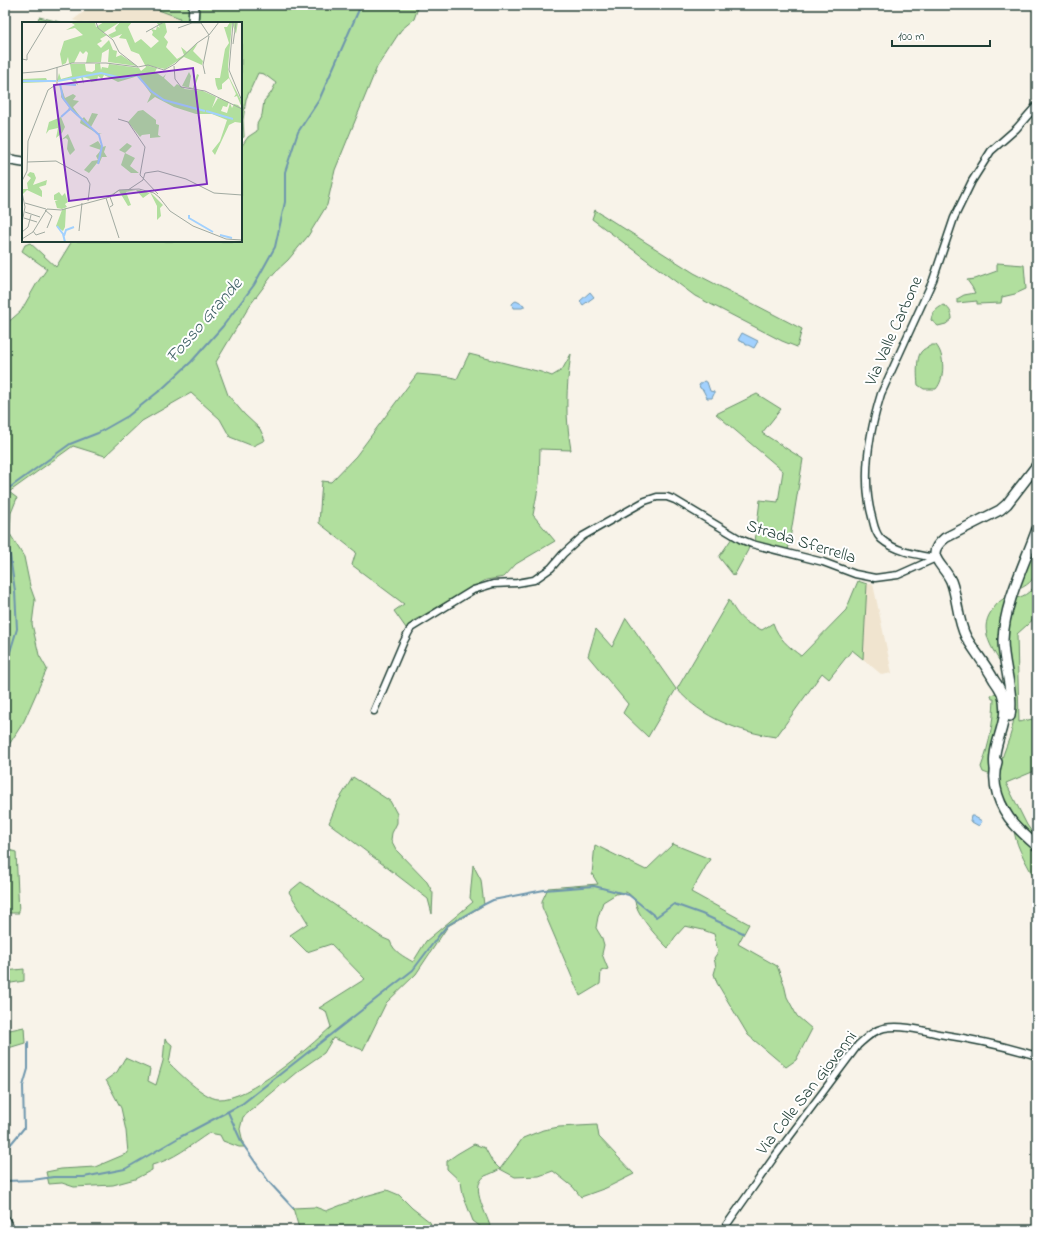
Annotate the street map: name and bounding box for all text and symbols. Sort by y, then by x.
inset map [22,22,242,242]
scale bar [892,22,990,48]
text: 100 m [898,28,925,46]
water label: Fosso Grande [161,272,250,369]
street label: Via Valle Carbone [858,272,930,391]
street label: Strada Sferrella [743,513,859,571]
street label: Via Colle San Giovanni [750,1026,863,1161]

